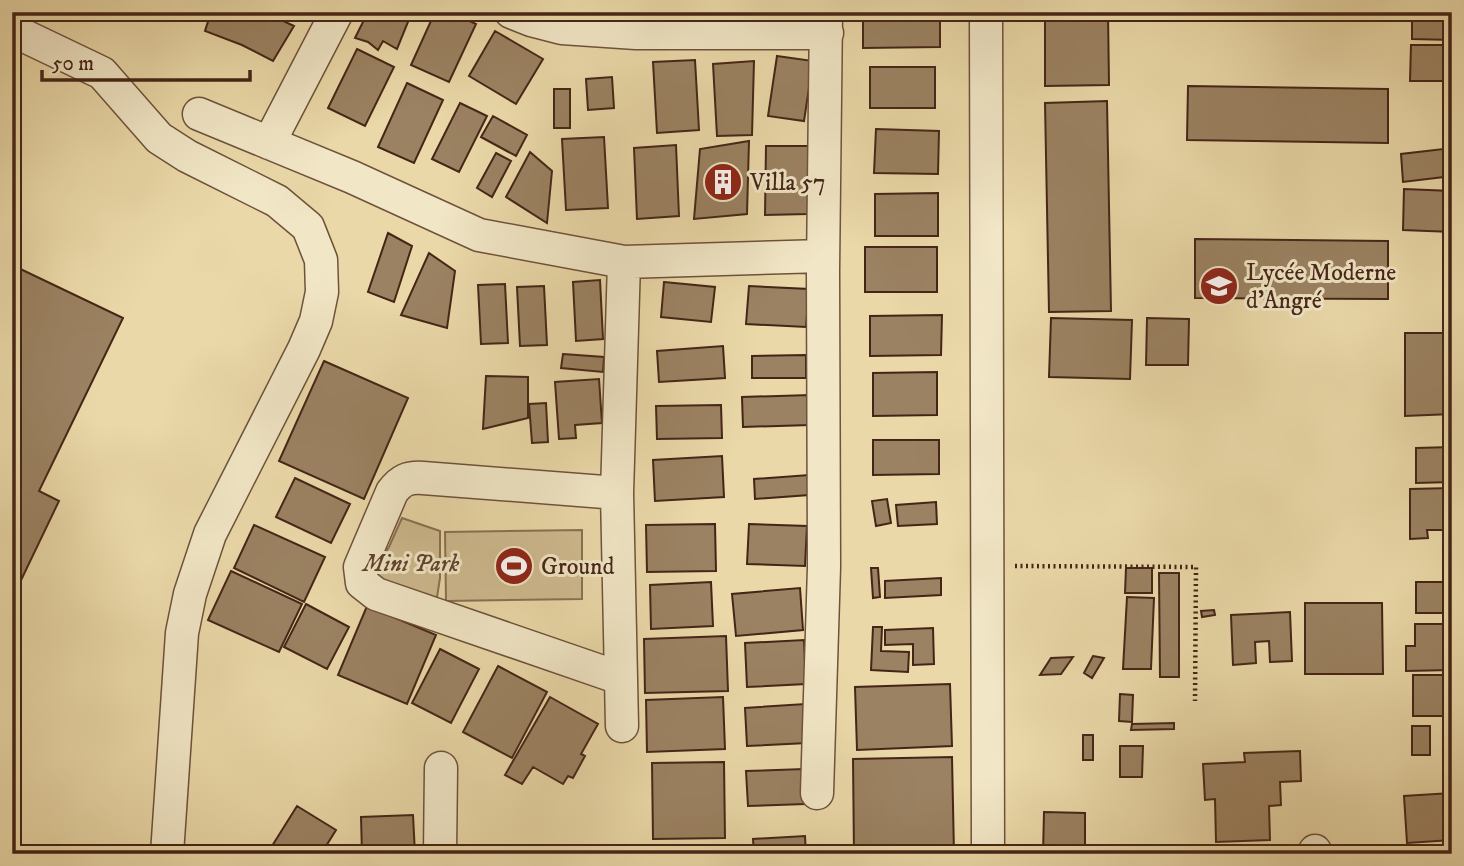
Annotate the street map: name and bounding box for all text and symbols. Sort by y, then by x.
scale bar [42,38,250,82]
text: 50 m [52,51,94,77]
building icon: Villa 57 [702,161,744,203]
place label: Villa 57 [749,168,826,198]
place label: Lycée Moderne d'Angré [1246,258,1396,316]
school or university icon: Lycée Moderne d'Angré [1198,265,1240,307]
sports icon: Ground [493,545,535,587]
park label: Mini Park [361,549,459,579]
place label: Ground [541,552,614,582]

